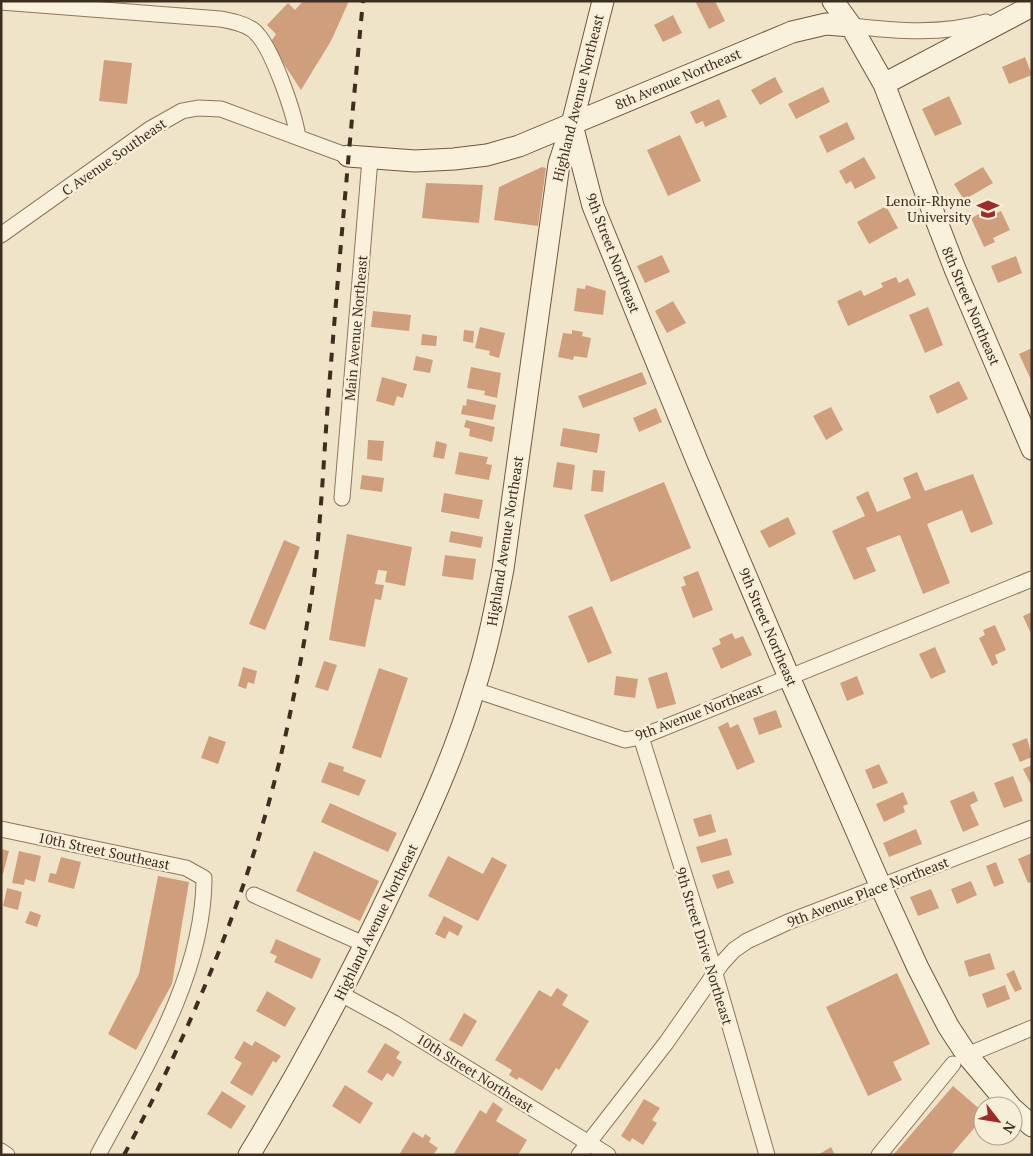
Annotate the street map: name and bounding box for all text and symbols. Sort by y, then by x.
street label: Highland Avenue Northeast [548,11,608,184]
street label: 8th Avenue Northeast [612,43,745,114]
street label: C Avenue Southeast [58,113,170,200]
street label: 9th Street Northeast [582,190,645,316]
place label: Lenoir-Rhyne University [886,191,972,226]
school or university icon: Lenoir-Rhyne University [975,196,1001,222]
street label: 8th Street Northeast [938,244,1005,369]
street label: Main Avenue Northeast [340,253,371,402]
street label: Highland Avenue Northeast [482,454,527,627]
street label: 9th Street Northeast [735,565,802,690]
street label: 9th Avenue Northeast [632,678,766,745]
street label: 10th Street Southeast [36,827,173,874]
street label: Highland Avenue Northeast [329,840,422,1003]
street label: 9th Avenue Place Northeast [784,852,952,931]
street label: 9th Street Drive Northeast [671,865,738,1028]
street label: 10th Street Northeast [413,1029,538,1117]
north arrow [973,1096,1023,1146]
text: N [998,1119,1020,1138]

